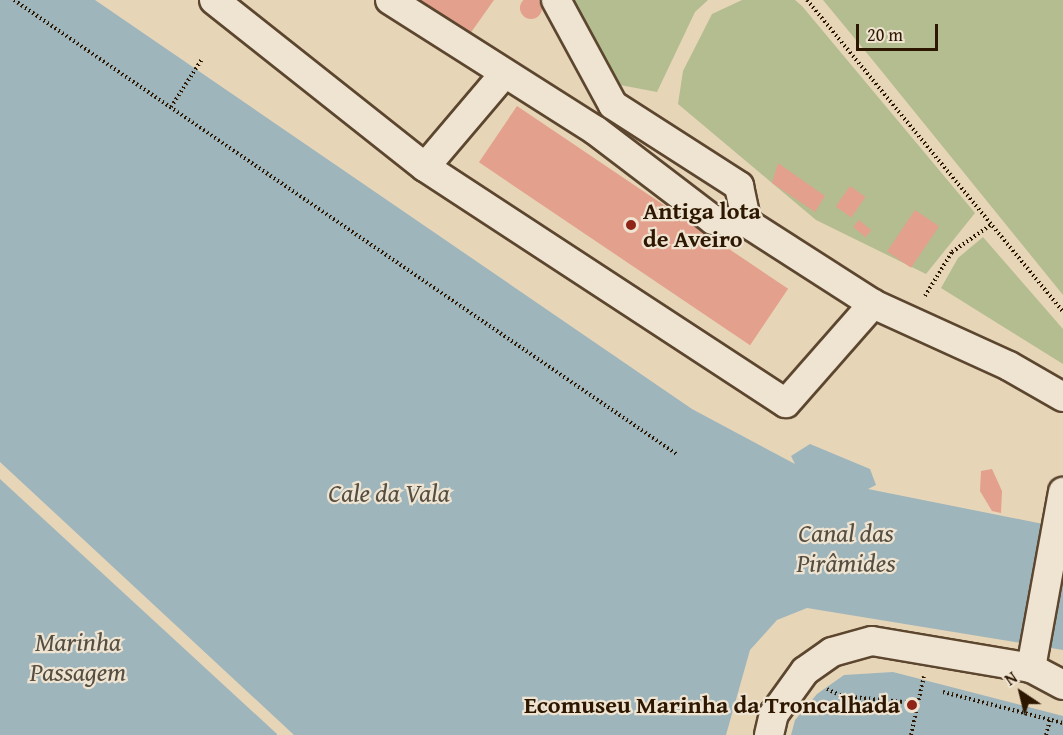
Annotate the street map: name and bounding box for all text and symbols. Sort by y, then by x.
scale bar [859,12,942,50]
text: 20 m [867,21,903,48]
place label: Antiga lota de Aveiro [643,197,761,253]
marker: Antiga lota de Aveiro [624,218,638,232]
water label: Cale da Vala [328,477,450,509]
water label: Canal das Pirâmides [796,517,896,578]
water label: Marinha Passagem [30,626,126,688]
north arrow [991,663,1051,723]
text: N [999,665,1022,691]
place label: Ecomuseu Marinha da Troncalhada [524,691,900,719]
marker: Ecomuseu Marinha da Troncalhada [905,698,919,712]

